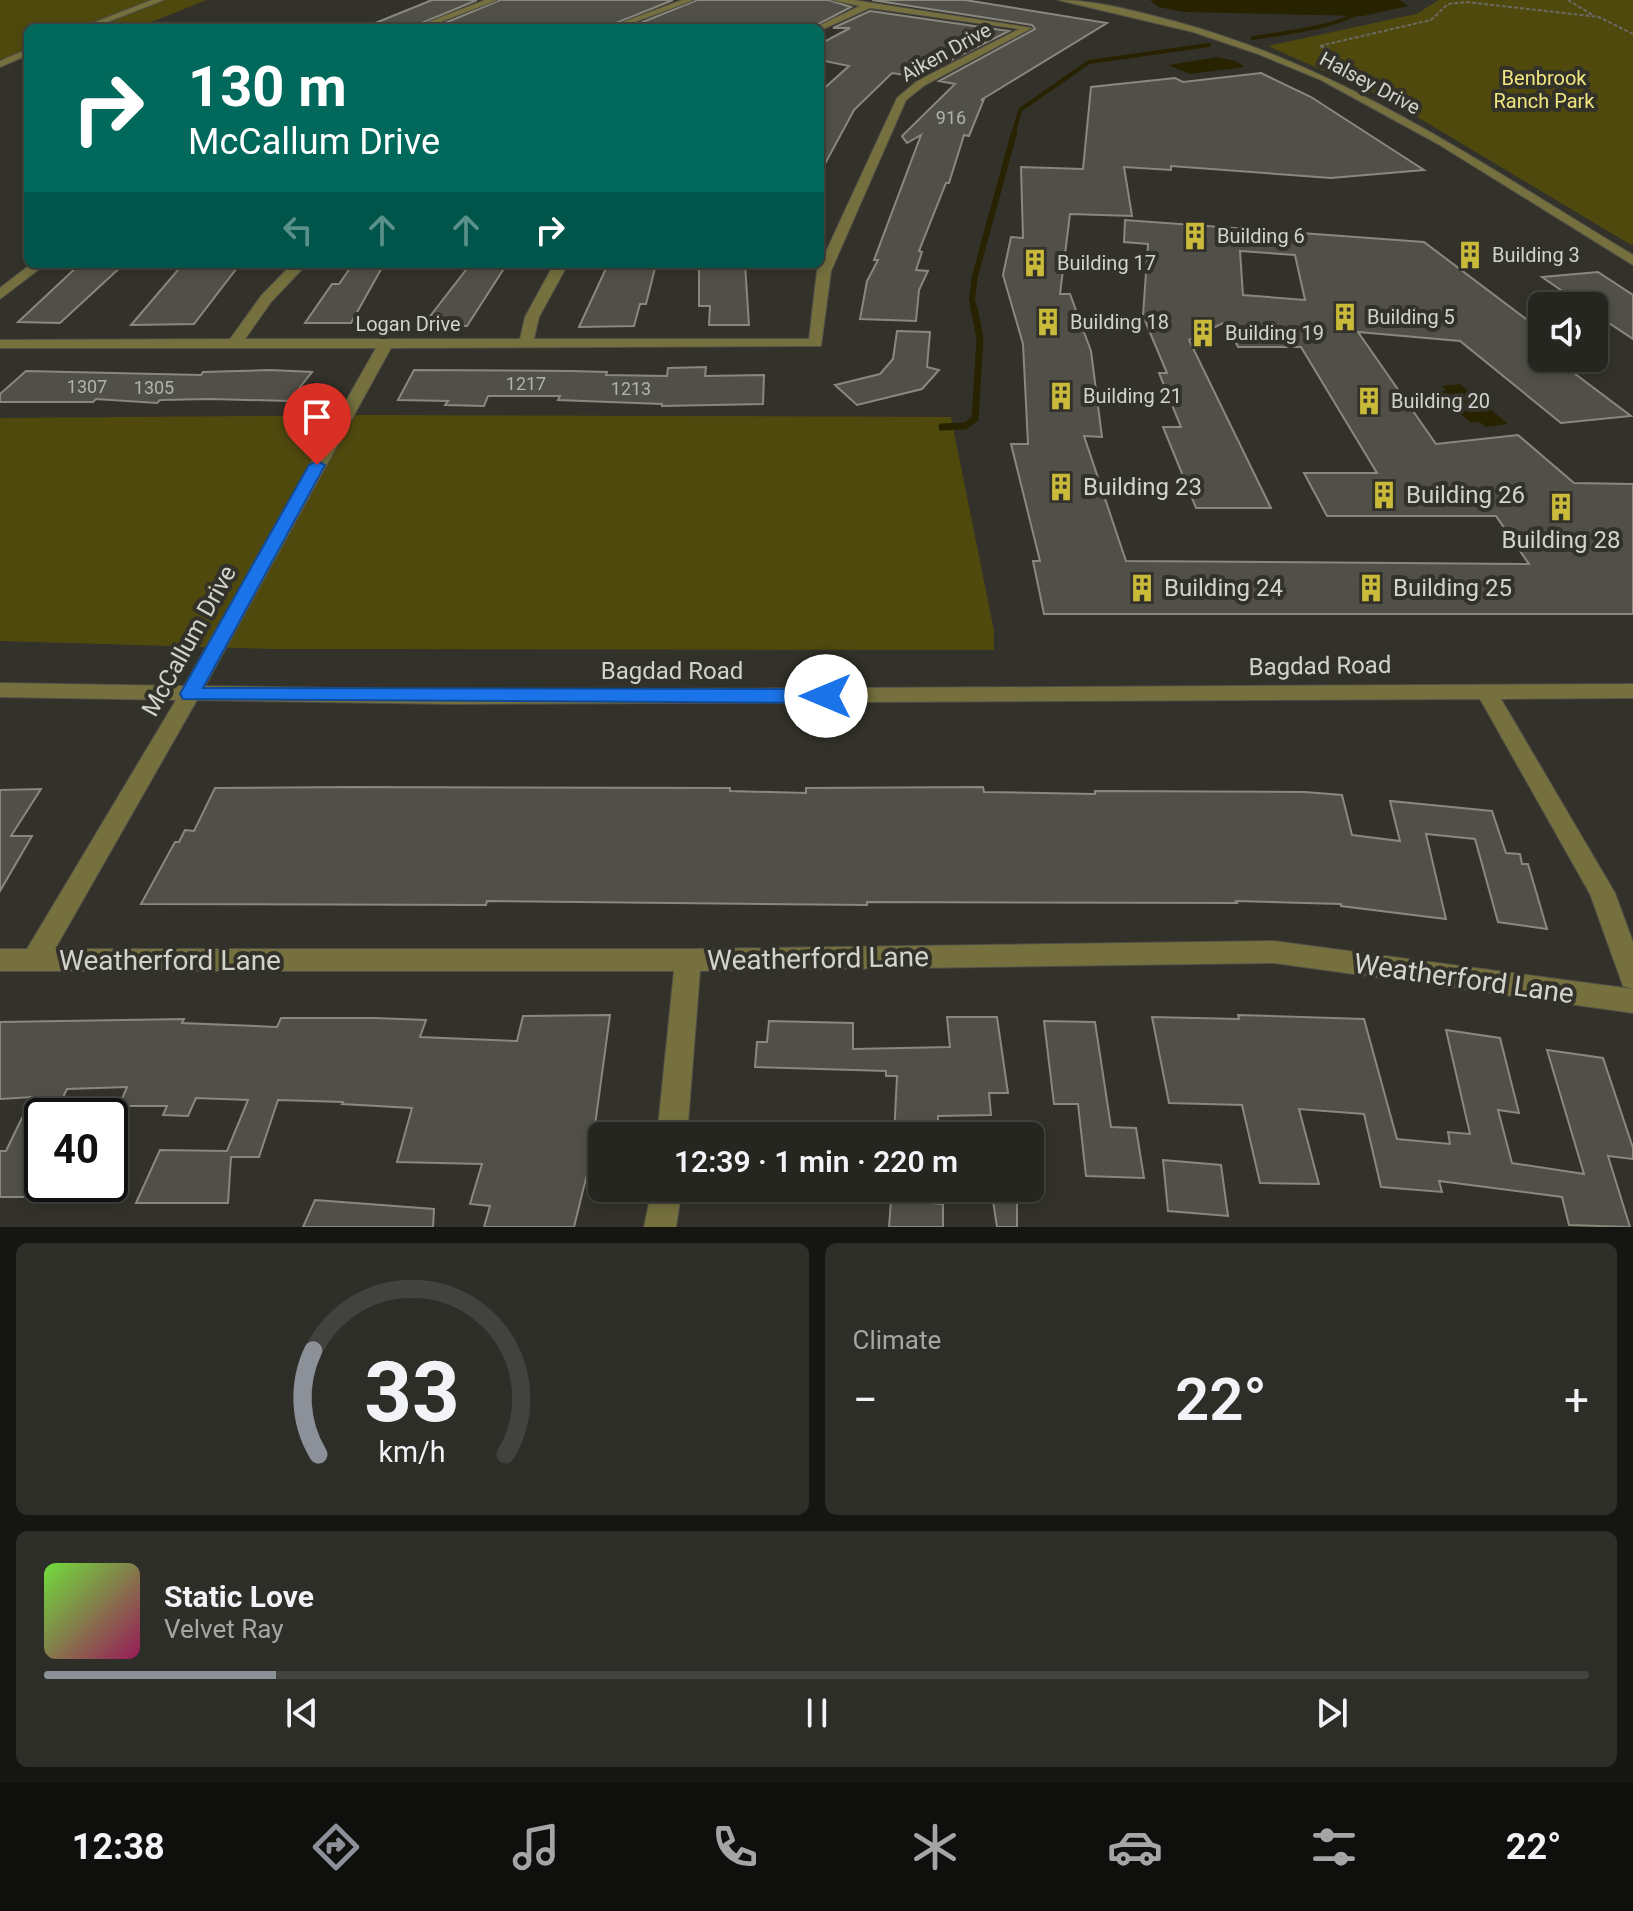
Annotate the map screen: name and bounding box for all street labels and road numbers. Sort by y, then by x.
street label: Aiken Drive [897,17,995,87]
street label: Halsey Drive [1316,47,1424,119]
street label: Logan Drive [355,312,461,336]
street label: McCallum Drive [136,561,242,721]
street label: Bagdad Road [1248,651,1392,681]
street label: Bagdad Road [601,657,743,685]
street label: Weatherford Lane [707,940,929,977]
street label: Weatherford Lane [59,944,281,977]
street label: Weatherford Lane [1352,947,1576,1010]

